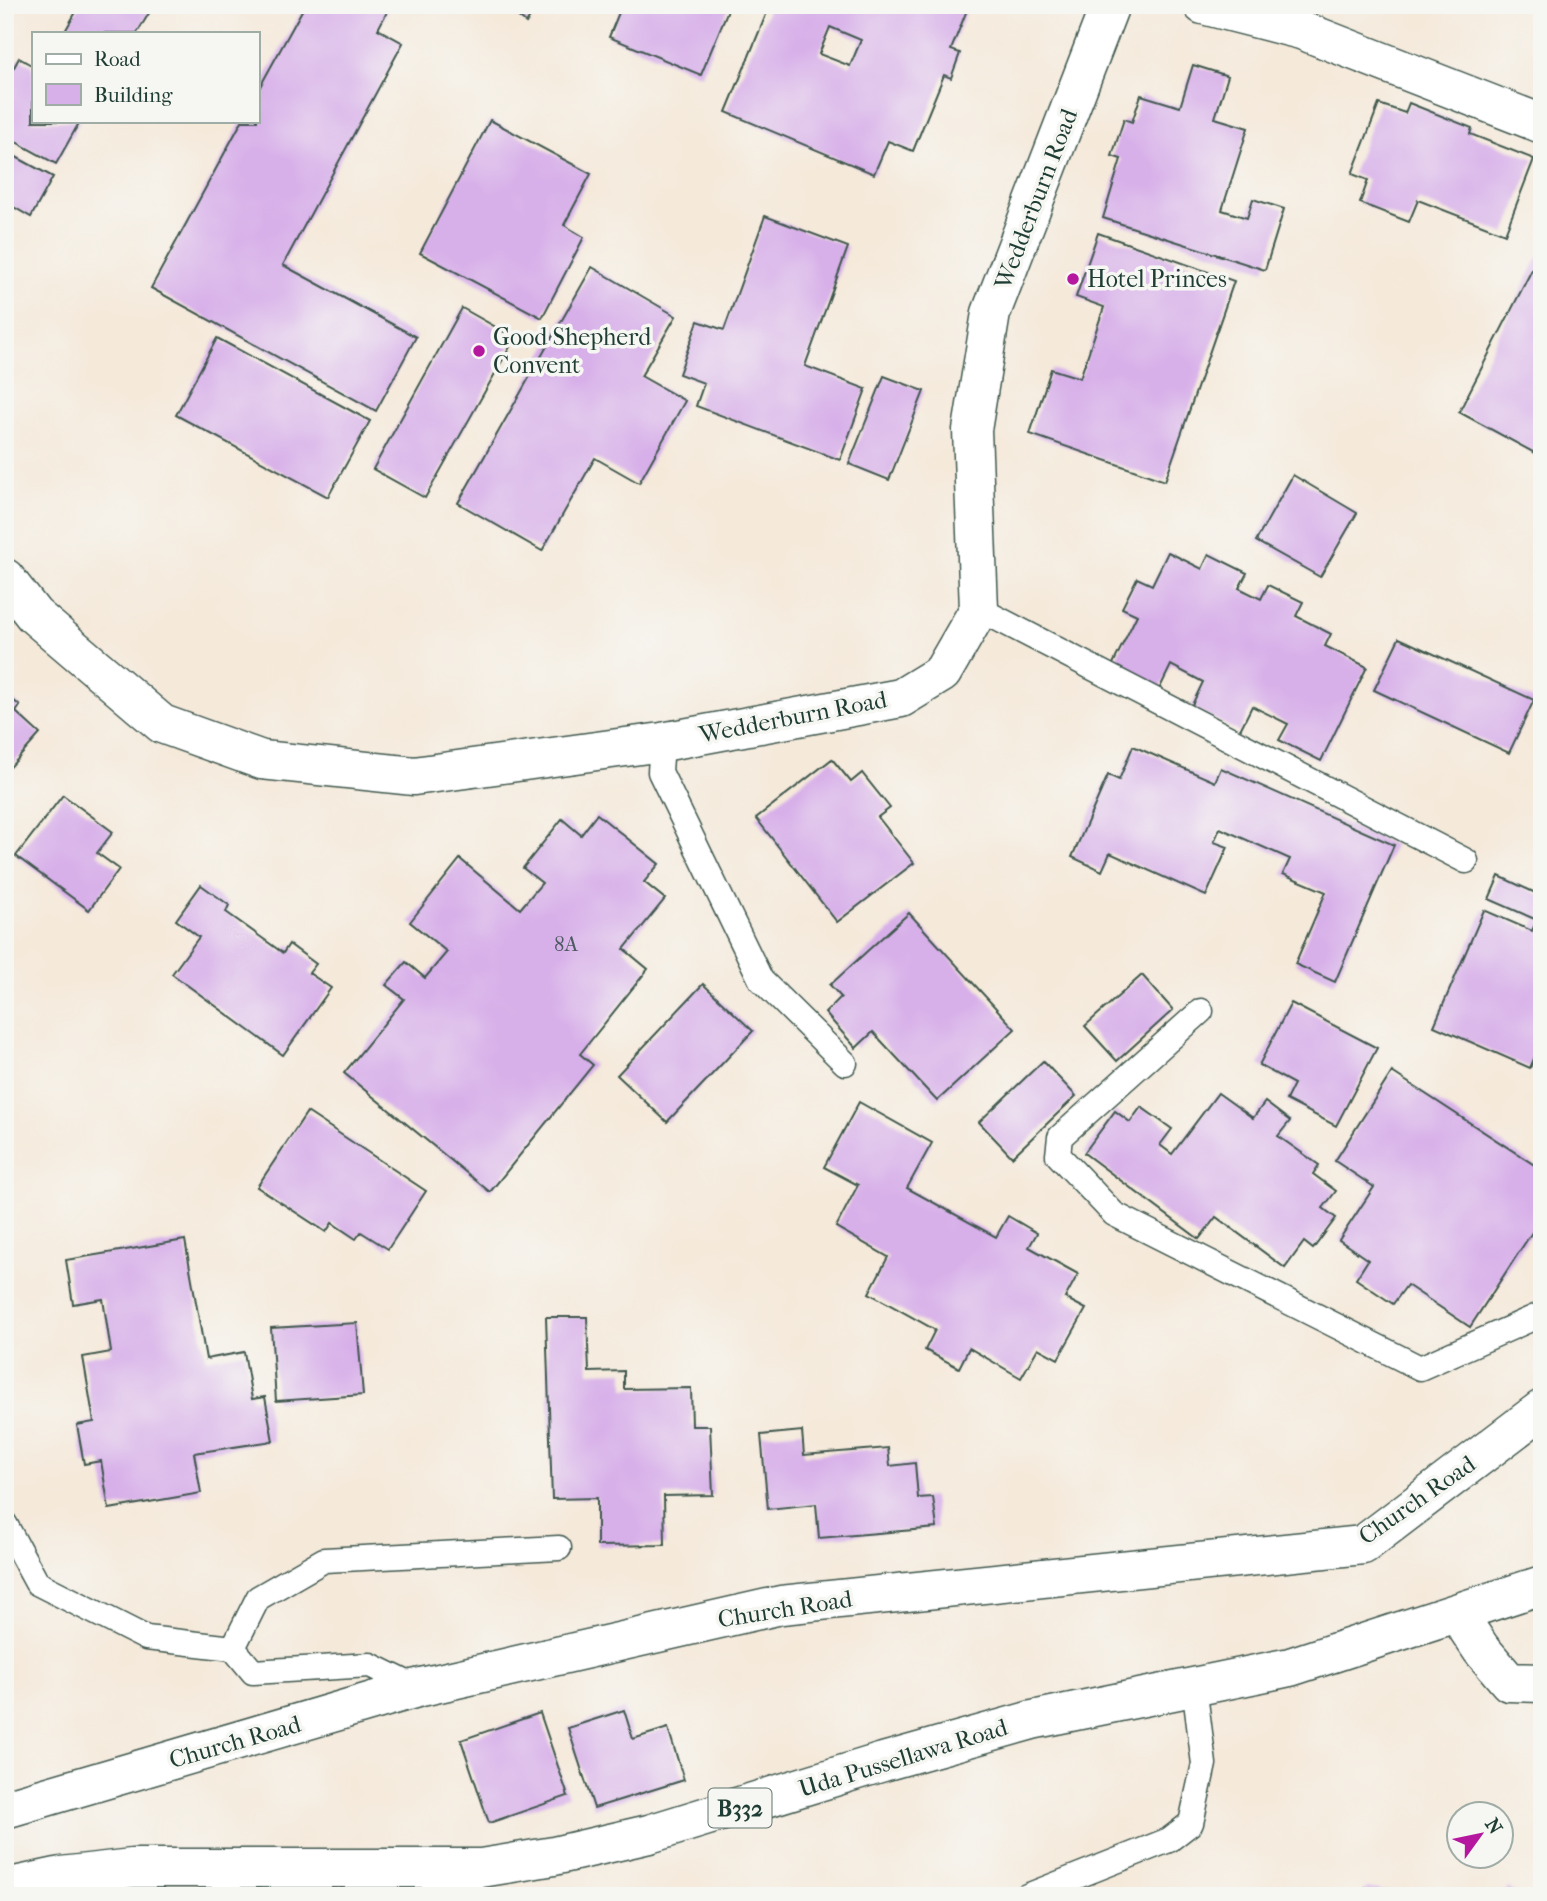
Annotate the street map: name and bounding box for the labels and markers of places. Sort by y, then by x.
place label: Hotel Princes [1087,265,1227,293]
marker: Hotel Princes [1065,271,1081,287]
place label: Good Shepherd Convent [493,323,652,379]
marker: Good Shepherd Convent [471,343,487,359]

